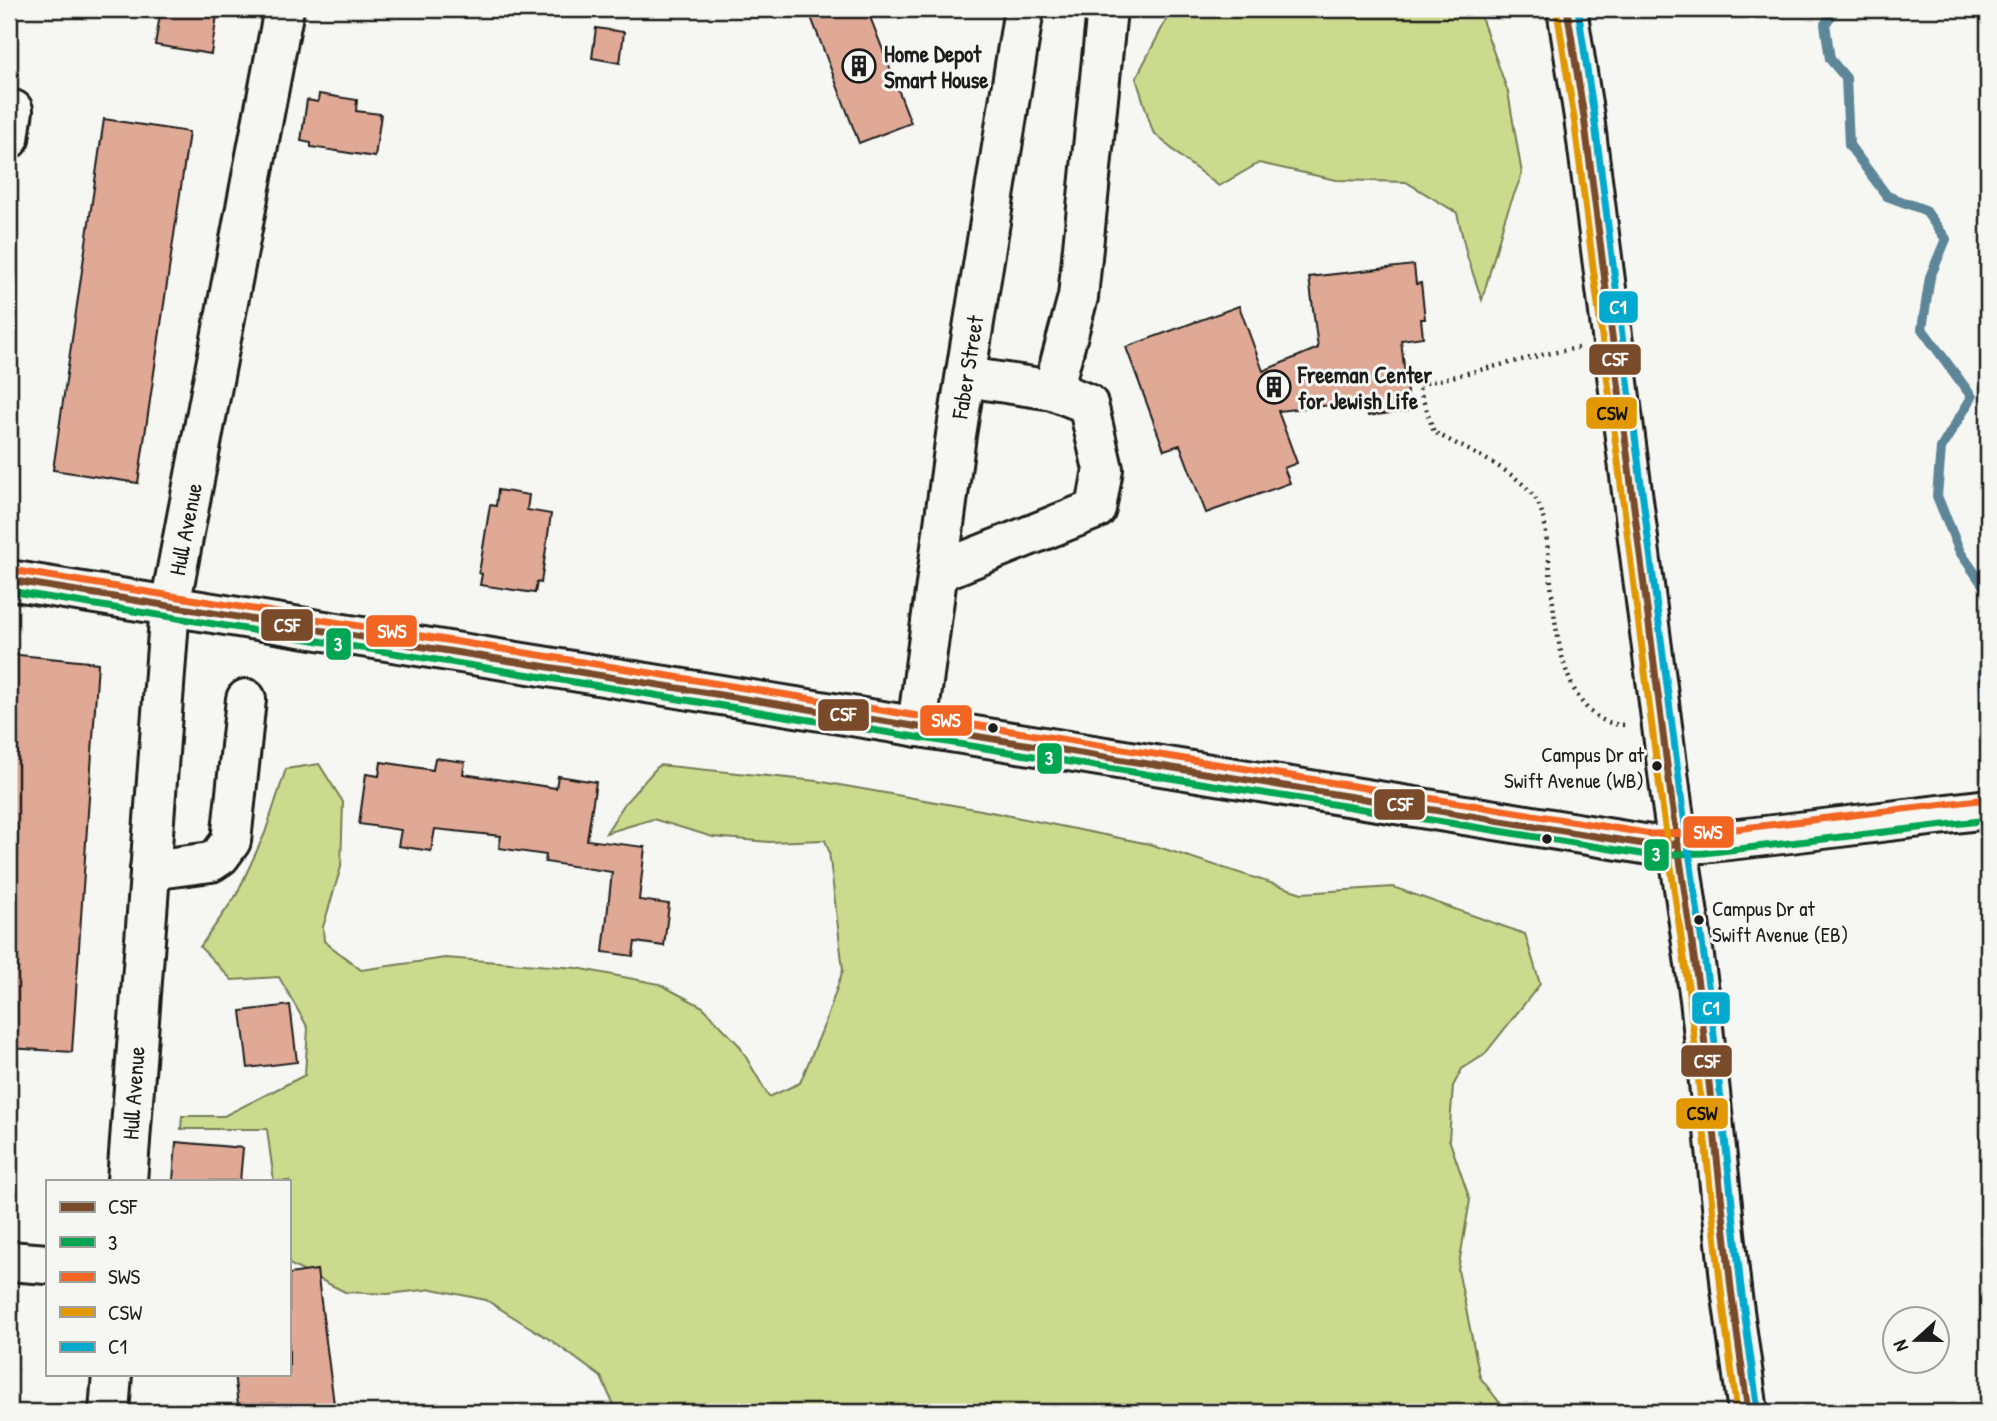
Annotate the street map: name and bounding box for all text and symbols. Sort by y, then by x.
place label: Home Depot Smart House [884,38,989,95]
building icon: Home Depot Smart House [840,47,878,85]
line badge: C1 [1598,290,1639,324]
text: C1 [1609,294,1627,320]
street label: Faber Street [943,312,991,422]
line badge: CSF [1588,343,1642,376]
text: CSF [1602,346,1629,372]
place label: Freeman Center for Jewish Life [1297,359,1432,416]
building icon: Freeman Center for Jewish Life [1255,368,1293,406]
line badge: CSW [1585,396,1638,430]
text: CSW [1597,400,1628,426]
street label: Hull Avenue [161,480,209,578]
line badge: CSF [260,608,314,642]
text: CSF [274,612,301,638]
line badge: SWS [365,614,418,648]
text: SWS [377,618,407,644]
line badge: 3 [325,627,352,661]
text: 3 [334,631,343,657]
line badge: CSF [817,698,870,732]
text: CSF [830,701,857,727]
line badge: SWS [919,704,973,737]
text: SWS [931,707,961,733]
unlabelled marker [986,721,1000,735]
place label: Campus Dr at Swift Avenue (WB) [1504,740,1645,795]
line badge: 3 [1036,742,1063,775]
text: 3 [1045,745,1054,771]
marker: Campus Dr at Swift Avenue (WB) [1650,759,1664,773]
line badge: CSF [1373,788,1426,821]
text: CSF [1387,791,1414,817]
line badge: SWS [1682,815,1735,849]
text: SWS [1693,819,1723,845]
unlabelled marker [1540,832,1554,846]
line badge: 3 [1643,838,1670,872]
text: 3 [1652,841,1661,867]
place label: Campus Dr at Swift Avenue (EB) [1712,894,1848,949]
marker: Campus Dr at Swift Avenue (EB) [1692,913,1706,927]
line badge: C1 [1691,991,1731,1025]
text: C1 [1702,995,1720,1021]
line badge: CSF [1680,1044,1733,1078]
street label: Hull Avenue [114,1045,152,1141]
text: CSF [1694,1048,1721,1074]
line badge: CSW [1675,1097,1729,1130]
text: CSW [1687,1100,1718,1126]
legend [46,1180,290,1376]
text: CSF [108,1192,138,1221]
text: 3 [108,1228,117,1257]
text: SWS [108,1262,141,1291]
text: CSW [108,1298,142,1327]
north arrow [1882,1306,1952,1376]
text: C1 [108,1332,127,1361]
text: N [1886,1337,1914,1355]

